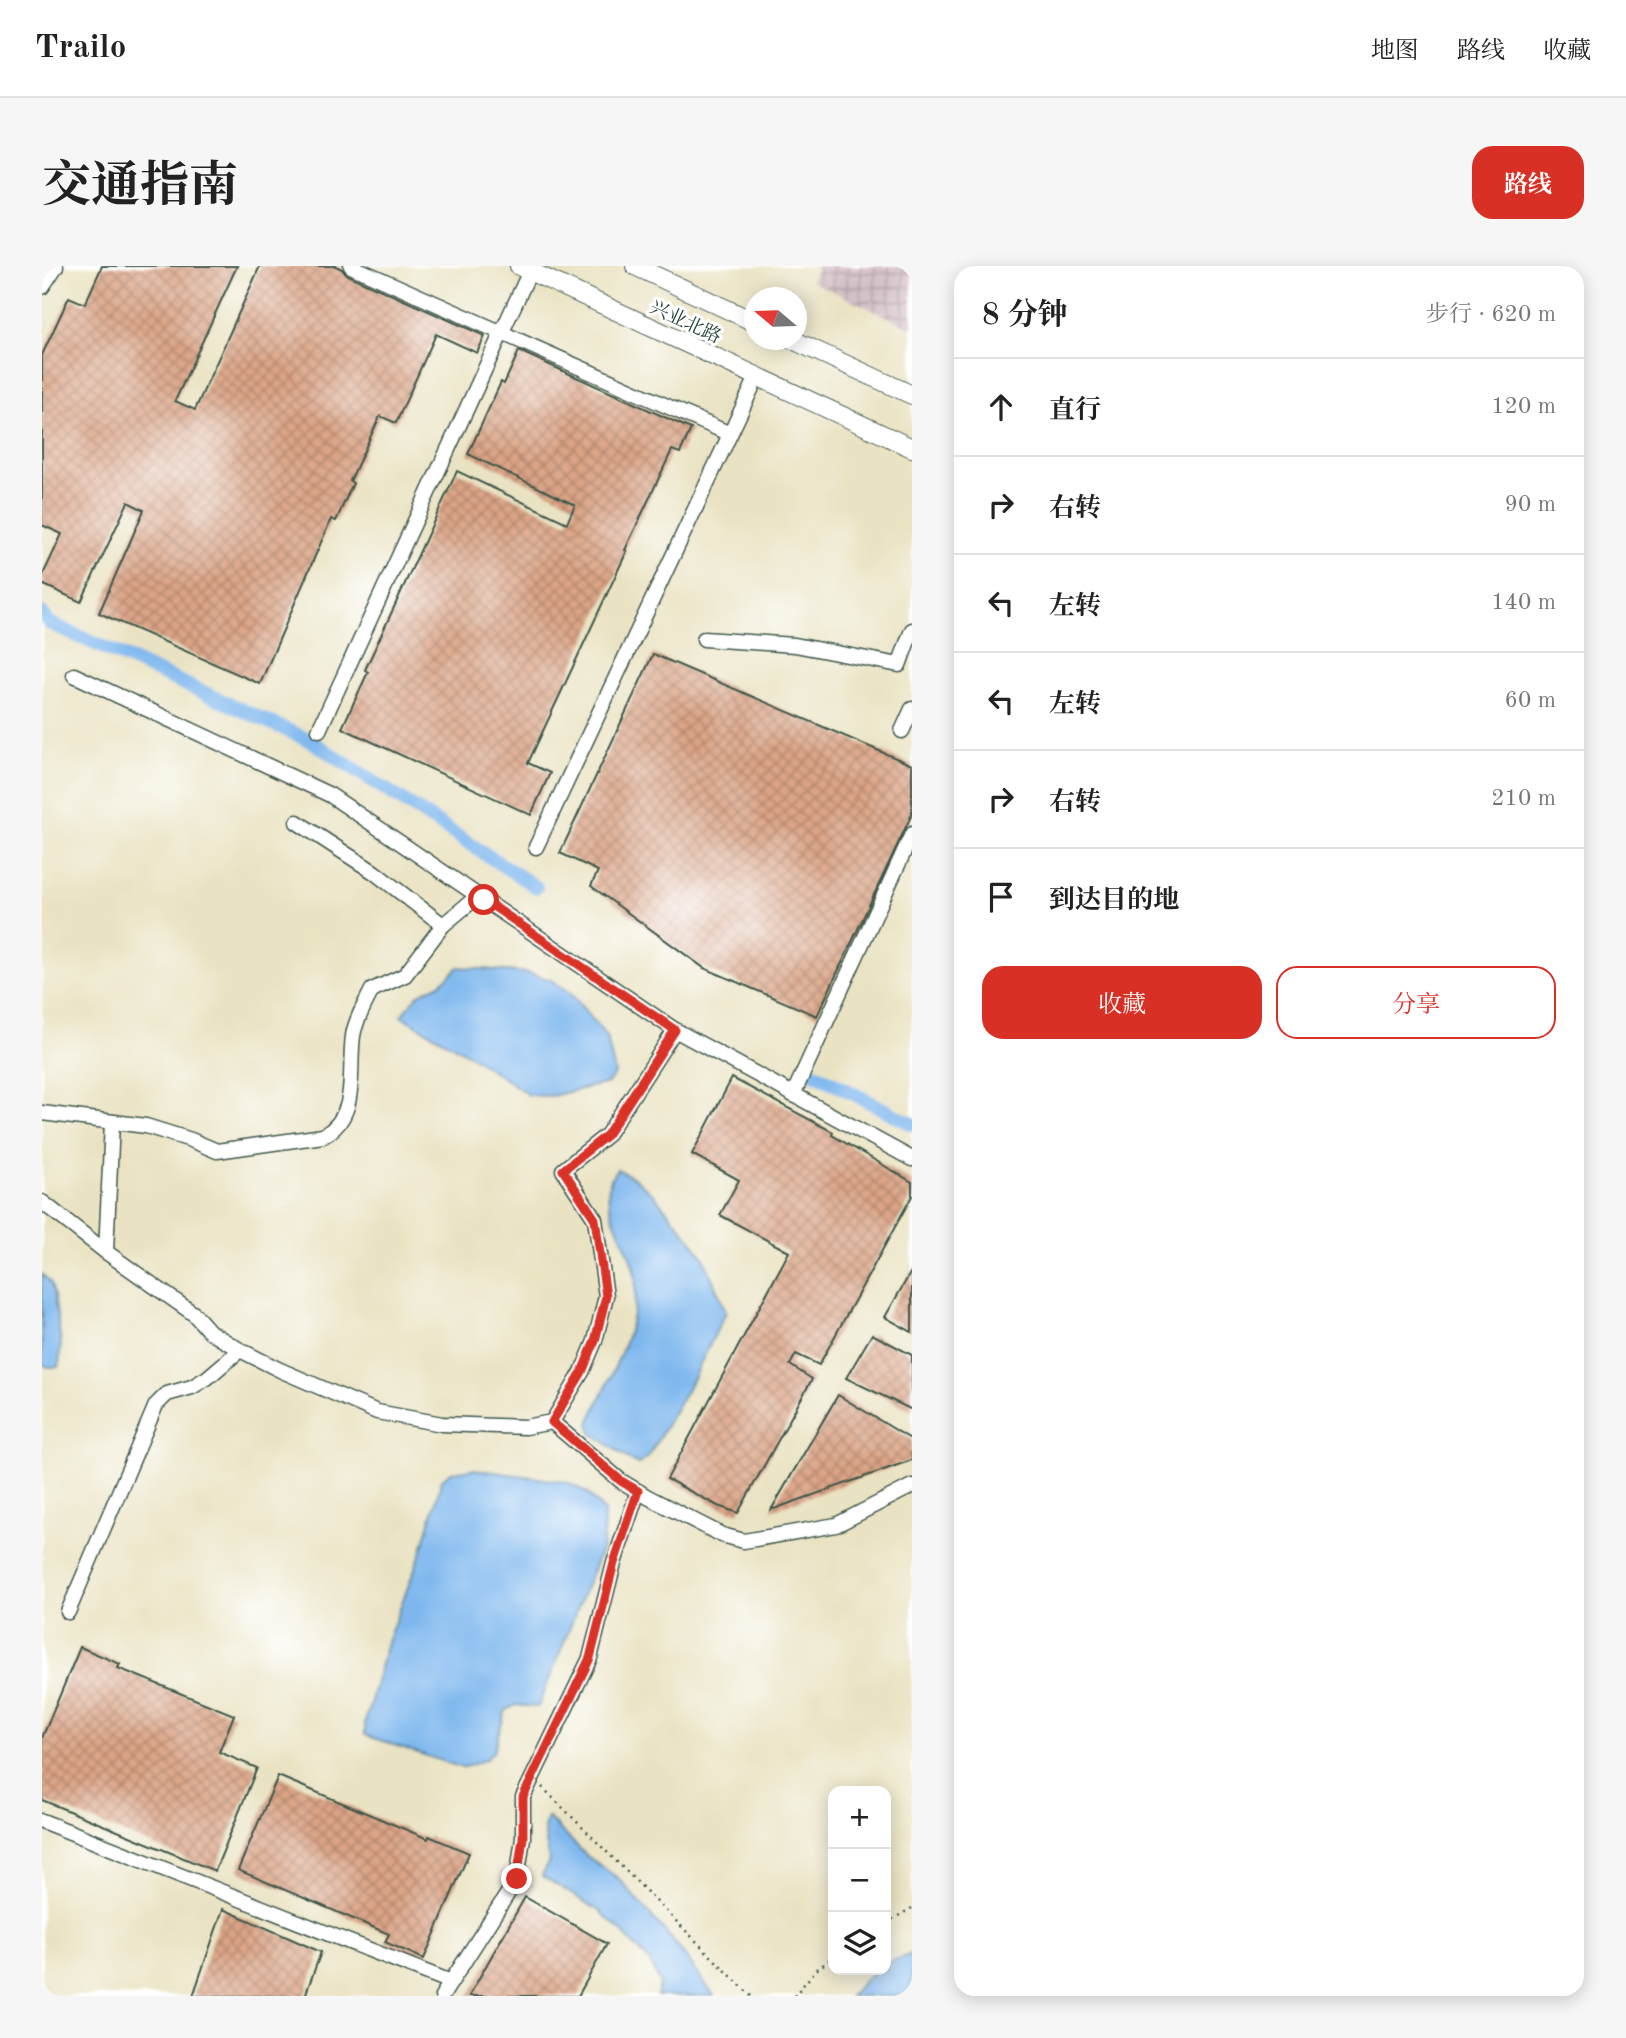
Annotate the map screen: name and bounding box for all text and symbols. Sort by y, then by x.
text: Trailo [35,32,126,65]
text: 地图 [1371,40,1419,64]
text: 路线 [1457,40,1505,64]
text: 收藏 [1543,40,1591,64]
button: 路线 [1472,146,1584,219]
text: 交通指南 [42,164,238,213]
north arrow [744,287,807,350]
street label: 兴业北路 [646,297,724,348]
text: 8 分钟 [982,301,1068,331]
text: 步行 · 620 m [1426,303,1556,326]
icon: ahead [982,388,1020,426]
text: 120 m [1491,395,1556,418]
text: 直行 [1049,398,1101,424]
icon: right [982,486,1020,524]
text: 90 m [1505,493,1556,516]
text: 右转 [1049,496,1101,522]
icon: left [982,584,1020,622]
text: 140 m [1491,591,1556,614]
text: 左转 [1049,594,1101,620]
icon: left [982,682,1020,720]
text: 60 m [1505,689,1556,712]
text: 左转 [1049,692,1101,718]
icon: right [982,780,1020,818]
text: 210 m [1491,787,1556,810]
text: 右转 [1049,790,1101,816]
icon: arrive [982,878,1020,916]
route start [468,884,499,915]
text: 到达目的地 [1049,888,1179,914]
button: 收藏 [982,966,1262,1039]
button: 分享 [1276,966,1556,1039]
map controls [828,1786,891,1975]
button: + [828,1786,891,1849]
button: − [828,1849,891,1912]
route end [501,1863,532,1894]
button: layers [828,1912,891,1975]

